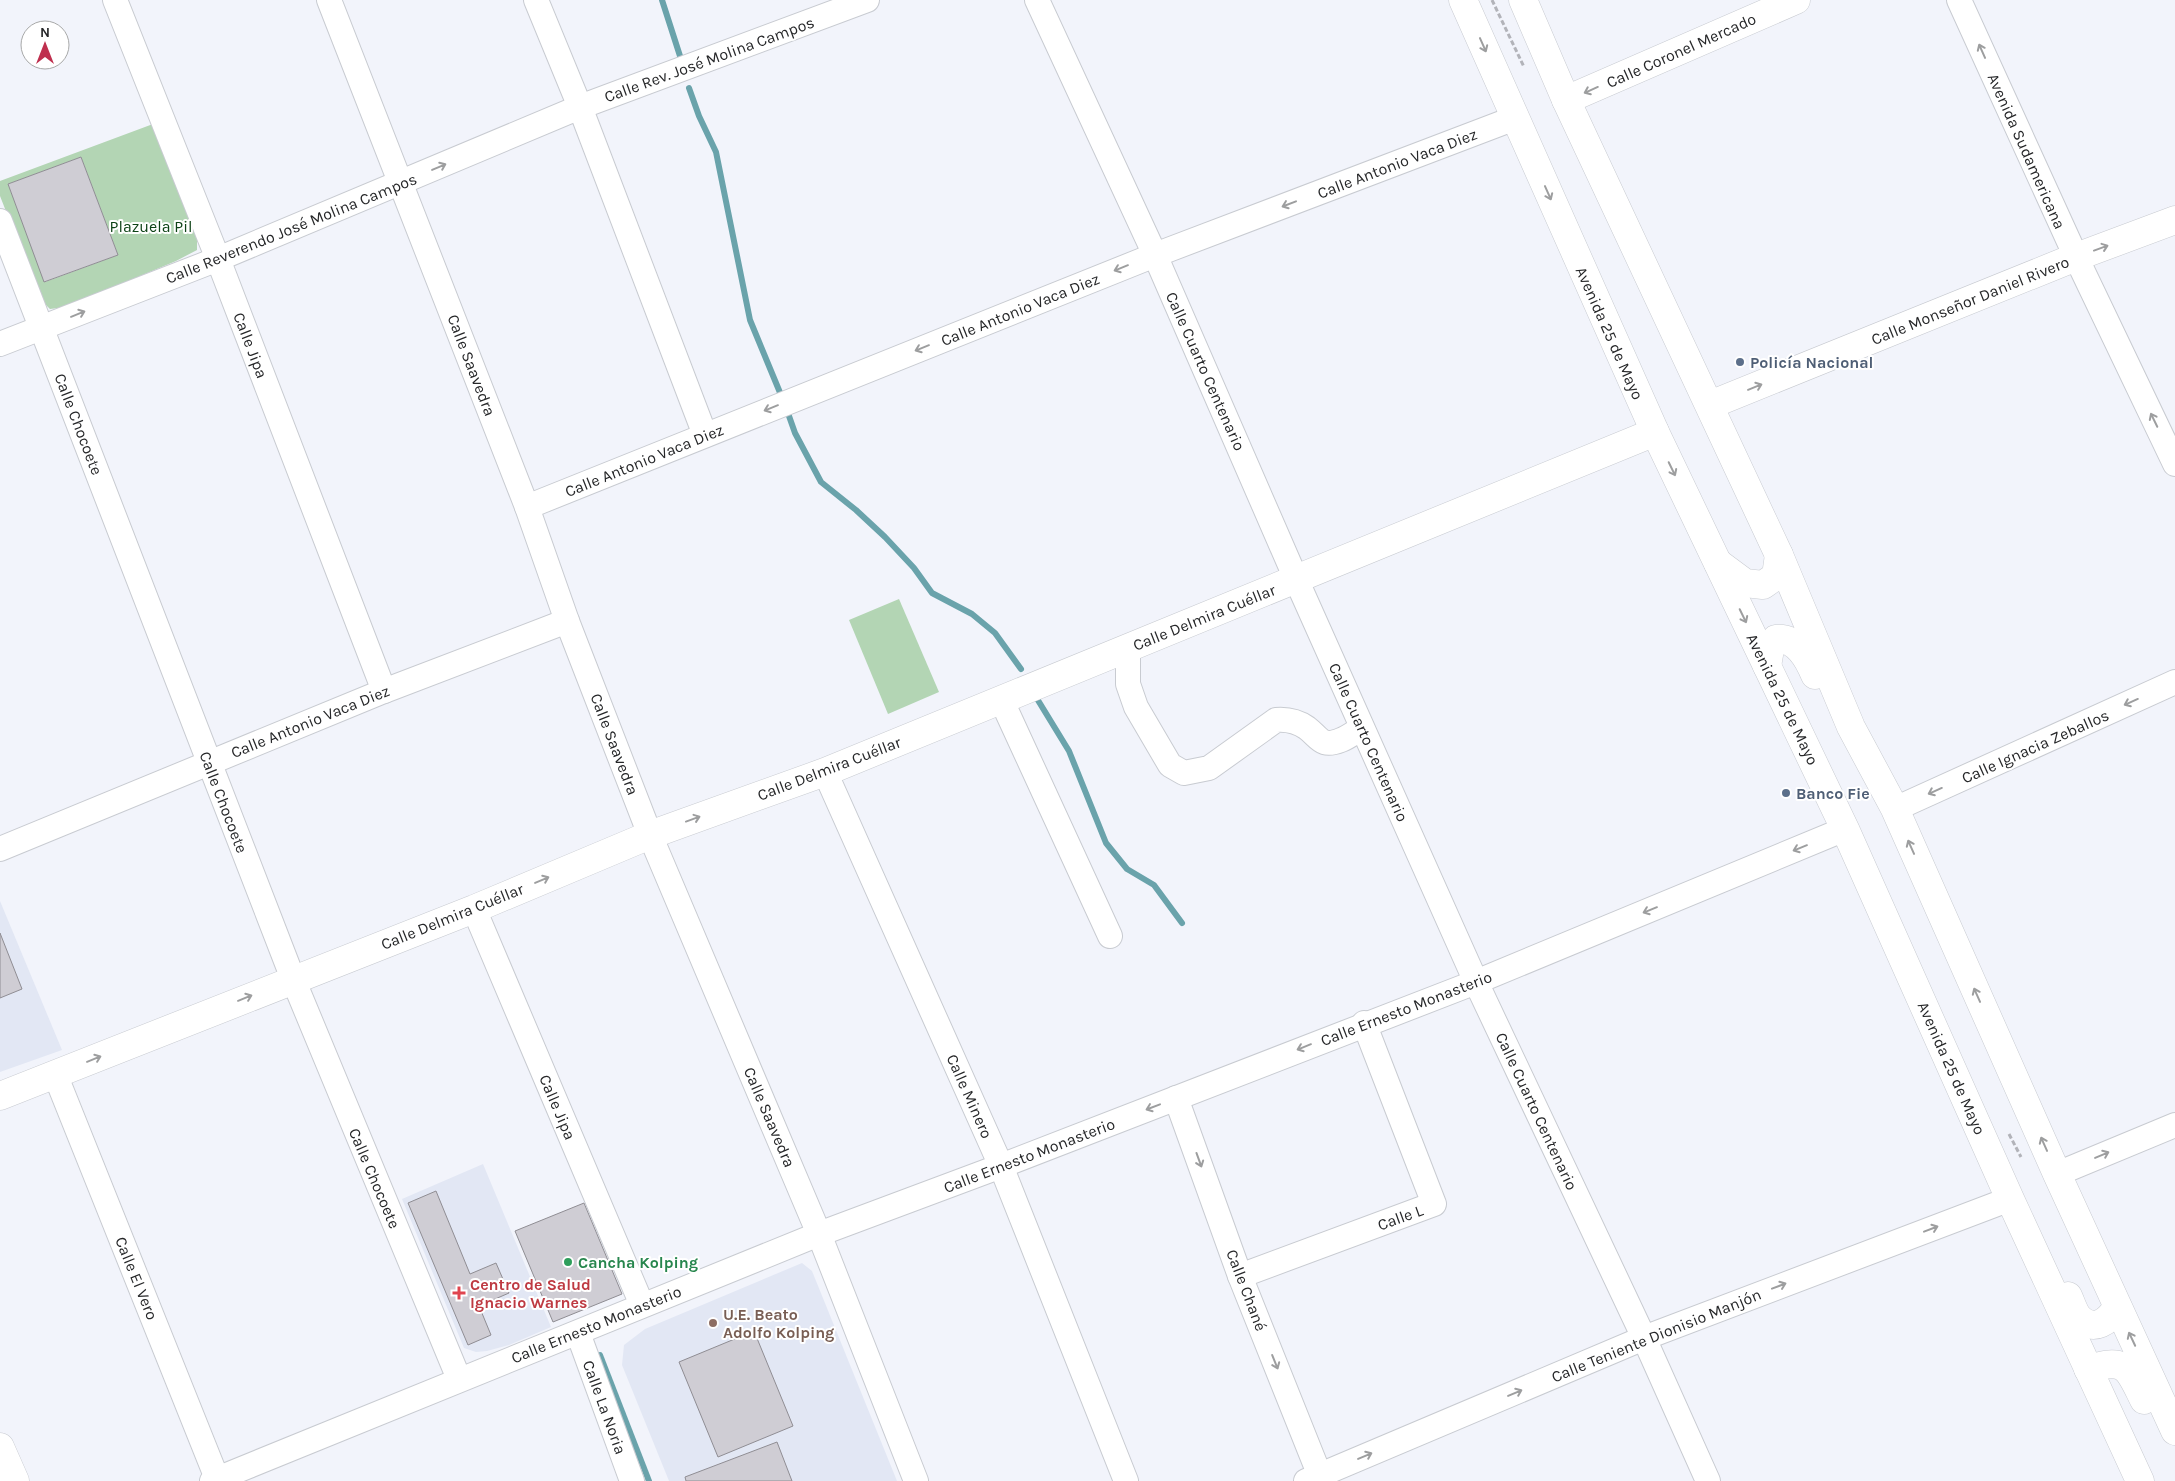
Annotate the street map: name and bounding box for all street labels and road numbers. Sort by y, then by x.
street label: Calle Coronel Mercado [1603,9,1759,92]
street label: Calle Rev. José Molina Campos [602,13,817,106]
street label: Avenida Sudamericana [1984,70,2069,232]
street label: Calle Antonio Vaca Diez [1315,124,1480,203]
street label: Calle Reverendo José Molina Campos [163,169,419,288]
street label: Calle Monseñor Daniel Rivero [1868,252,2072,349]
street label: Avenida 25 de Mayo [1572,264,1647,403]
street label: Calle Antonio Vaca Diez [938,269,1102,350]
street label: Calle Cuarto Centenario [1162,289,1249,454]
street label: Calle Jipa [229,310,272,381]
street label: Calle Saavedra [443,312,500,419]
street label: Calle Chocoete [50,371,107,478]
street label: Calle Antonio Vaca Diez [562,420,726,501]
street label: Calle Delmira Cuéllar [1130,580,1279,655]
street label: Avenida 25 de Mayo [1743,630,1823,768]
street label: Calle Cuarto Centenario [1325,660,1412,825]
street label: Calle Antonio Vaca Diez [228,681,392,762]
street label: Calle Saavedra [586,691,643,798]
street label: Calle Ignacia Zeballos [1959,705,2112,788]
street label: Calle Delmira Cuéllar [755,732,904,805]
street label: Calle Chocoete [195,749,252,856]
street label: Calle Delmira Cuéllar [378,879,527,954]
street label: Calle Ernesto Monasterio [1318,967,1494,1050]
street label: Avenida 25 de Mayo [1914,999,1989,1138]
street label: Calle Cuarto Centenario [1492,1029,1581,1193]
street label: Calle Minero [942,1051,997,1141]
street label: Calle Saavedra [740,1064,799,1170]
street label: Calle Jipa [535,1072,580,1143]
street label: Calle Ernesto Monasterio [941,1114,1117,1197]
street label: Calle Chocoete [345,1125,404,1231]
street label: Calle L [1375,1200,1426,1234]
street label: Calle El Vero [111,1234,162,1323]
street label: Calle Chané [1222,1247,1271,1334]
street label: Calle Ernesto Monasterio [508,1282,684,1367]
street label: Calle Teniente Dionisio Manjón [1549,1285,1764,1386]
street label: Calle La Noria [579,1358,630,1457]

